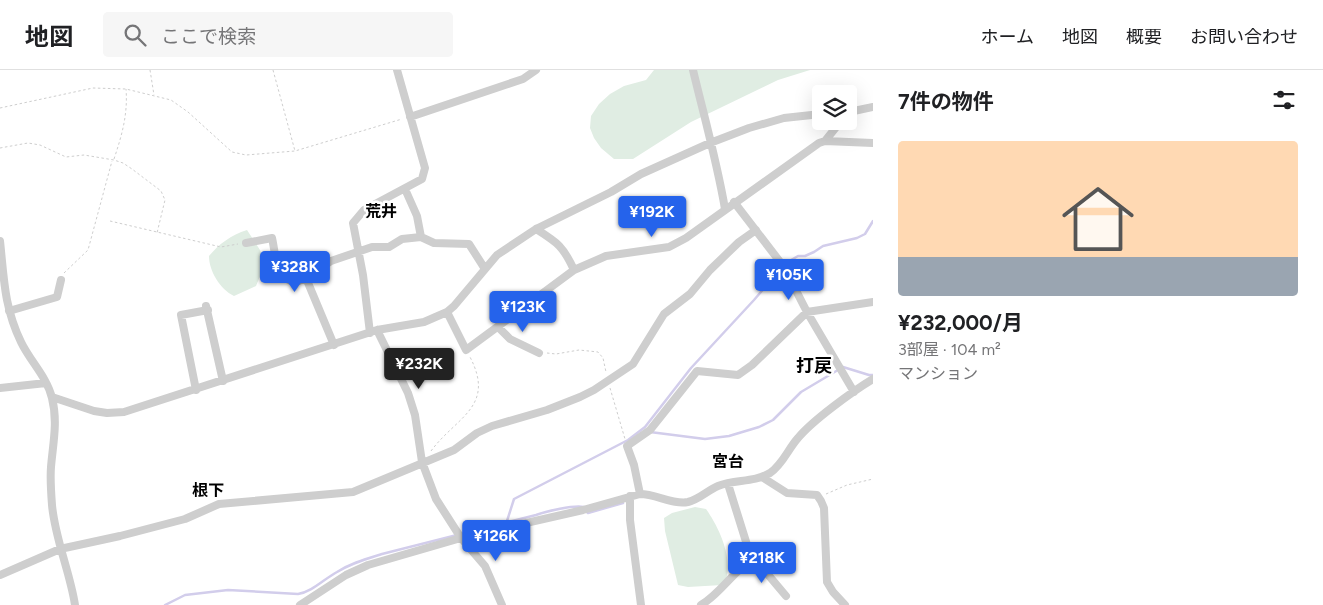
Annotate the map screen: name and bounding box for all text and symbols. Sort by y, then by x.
search box [103,12,453,57]
icon: search [121,21,149,49]
text: 地図 [25,22,73,51]
text: ここで検索 [161,25,256,48]
text: ホーム [981,26,1034,48]
text: 地図 [1062,26,1098,48]
text: 概要 [1126,26,1162,48]
text: お問い合わせ [1190,26,1298,48]
map controls [812,85,857,130]
button: layers [812,85,857,130]
icon: filters [1270,86,1298,114]
text: 7件の物件 [898,89,994,114]
icon: home [1053,174,1143,264]
pin: ¥192K [617,196,687,238]
district label: 荒井 [365,202,397,221]
text: ¥192K [629,202,675,221]
pin: ¥328K [260,250,330,293]
text: ¥328K [271,257,319,276]
pin: ¥105K [754,258,824,301]
text: ¥105K [766,265,812,284]
pin: ¥123K [488,290,558,333]
text: ¥123K [500,297,546,316]
text: ¥232,000/月 [898,310,1023,335]
text: 3部屋 · 104 m² [898,340,1001,359]
pin: ¥232K [384,348,454,390]
text: ¥232K [395,354,443,373]
district label: 打戻 [796,355,832,377]
text: マンション [898,364,978,383]
district label: 宮台 [712,452,744,471]
district label: 根下 [192,481,224,500]
pin: ¥126K [461,520,531,562]
text: ¥126K [473,526,519,545]
pin: ¥218K [727,542,797,584]
text: ¥218K [739,548,785,567]

